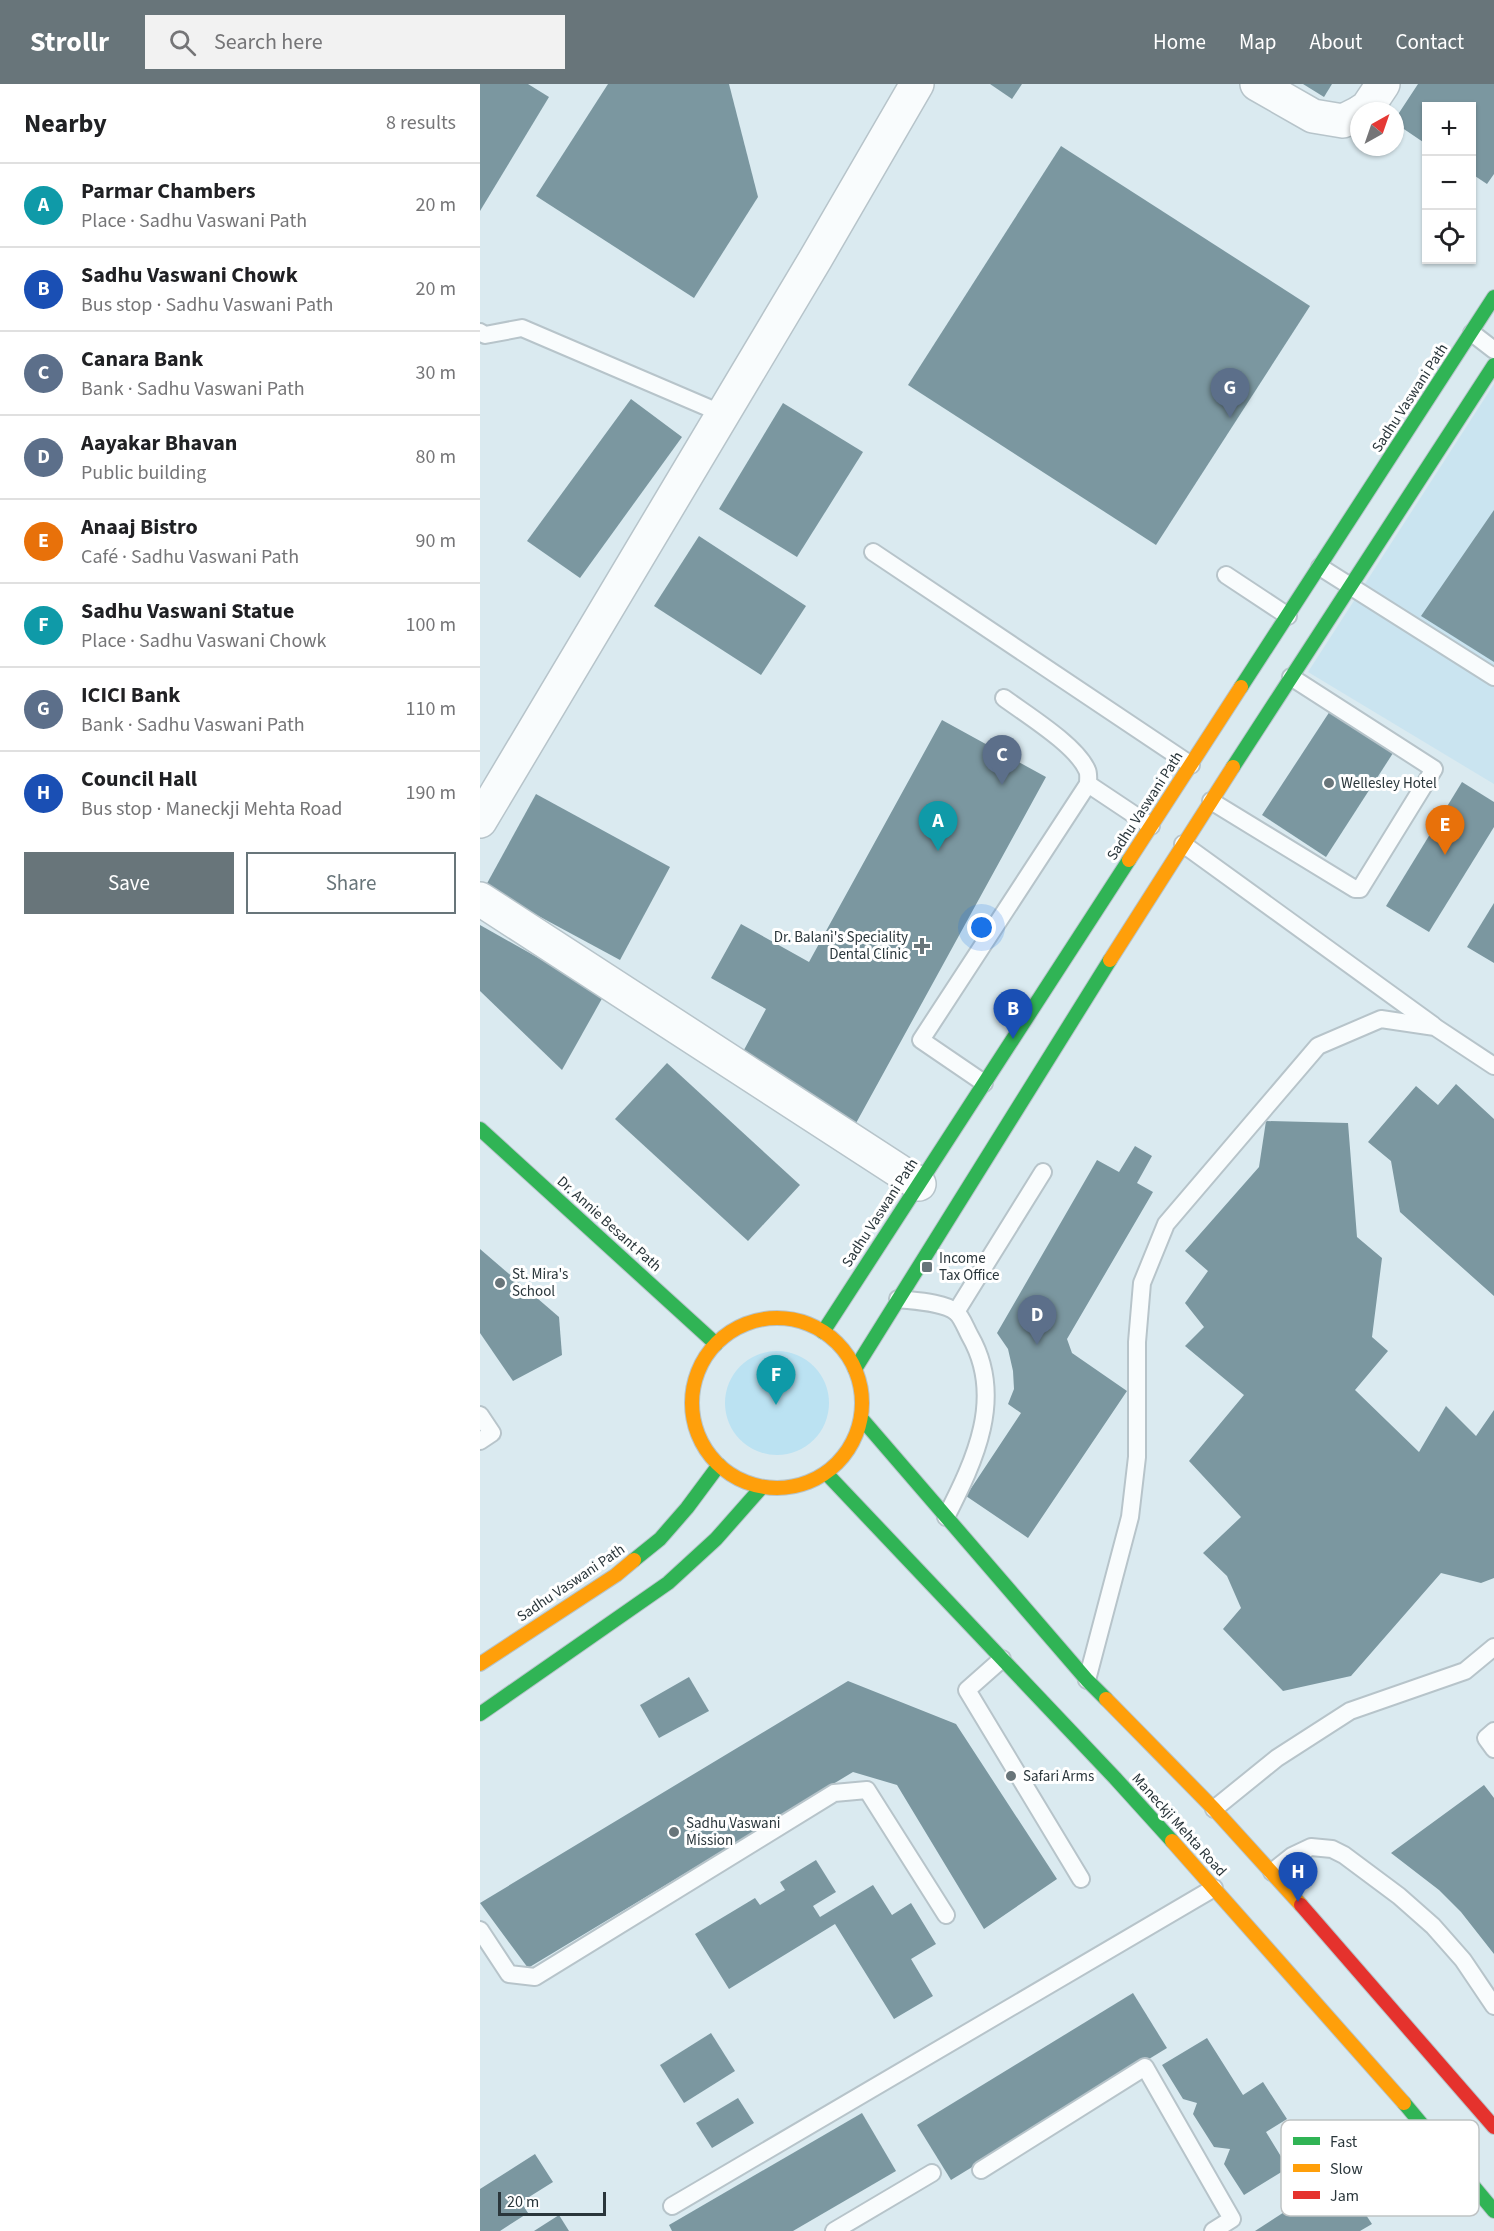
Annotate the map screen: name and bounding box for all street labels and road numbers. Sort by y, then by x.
street label: Sadhu Vaswani Path [1367,339,1453,457]
street label: Sadhu Vaswani Path [1102,747,1188,865]
street label: Sadhu Vaswani Path [837,1154,923,1272]
street label: Dr. Annie Besant Path [552,1171,666,1277]
street label: Sadhu Vaswani Path [513,1539,629,1627]
street label: Maneckji Mehta Road [1127,1769,1231,1881]

